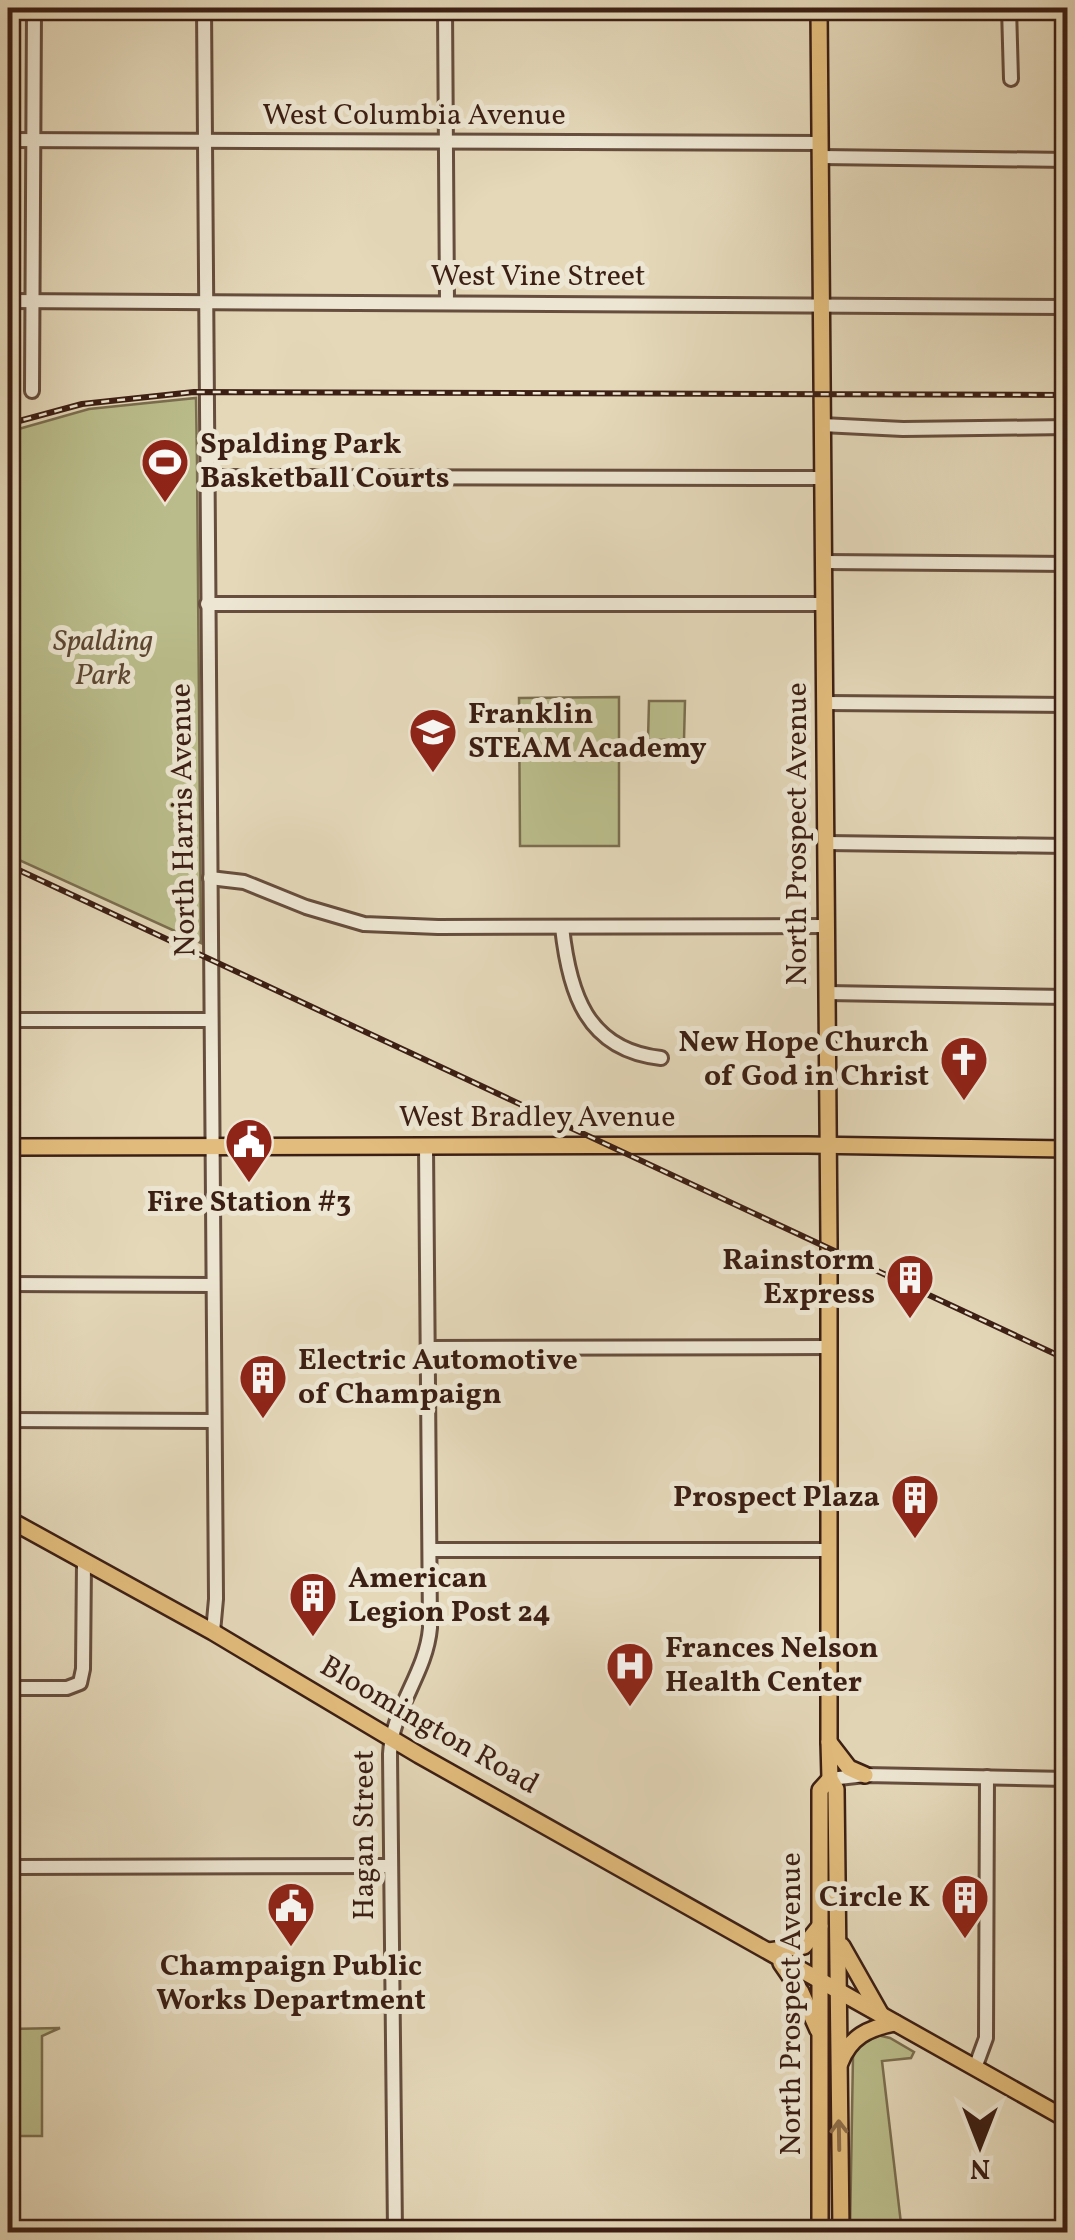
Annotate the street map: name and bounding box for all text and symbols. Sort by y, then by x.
street label: West Columbia Avenue [262,95,566,137]
street label: West Vine Street [430,256,646,298]
place label: Spalding Park Basketball Courts [200,424,450,500]
sports icon: Spalding Park Basketball Courts [139,436,191,504]
park label: Spalding Park [53,621,153,697]
street label: North Prospect Avenue [777,682,819,986]
street label: North Harris Avenue [161,683,207,957]
place label: Franklin STEAM Academy [468,694,707,770]
school or university icon: Franklin STEAM Academy [407,706,459,774]
place label: New Hope Church of God in Christ [678,1022,929,1098]
church icon: New Hope Church of God in Christ [938,1034,990,1102]
street label: West Bradley Avenue [399,1097,675,1139]
public building icon: Fire Station #3 [223,1116,275,1184]
place label: Fire Station #3 [147,1182,351,1224]
place label: Rainstorm Express [722,1240,875,1316]
building icon: Rainstorm Express [884,1252,936,1320]
place label: Electric Automotive of Champaign [298,1340,578,1416]
building icon: Electric Automotive of Champaign [237,1352,289,1420]
building icon: Prospect Plaza [889,1472,941,1540]
place label: Prospect Plaza [673,1477,880,1519]
place label: American Legion Post 24 [348,1558,551,1634]
building icon: American Legion Post 24 [287,1570,339,1638]
place label: Frances Nelson Health Center [665,1628,879,1704]
hospital icon: Frances Nelson Health Center [604,1640,656,1708]
street label: Bloomington Road [312,1646,546,1806]
street label: Hagan Street [344,1750,386,1920]
street label: North Prospect Avenue [771,1852,813,2156]
building icon: Circle K [939,1872,991,1940]
place label: Circle K [819,1877,930,1919]
public building icon: Champaign Public Works Department [265,1880,317,1948]
place label: Champaign Public Works Department [156,1946,426,2022]
north arrow [930,2095,1030,2195]
one-way arrow [830,2120,848,2152]
text: N [970,2148,990,2187]

